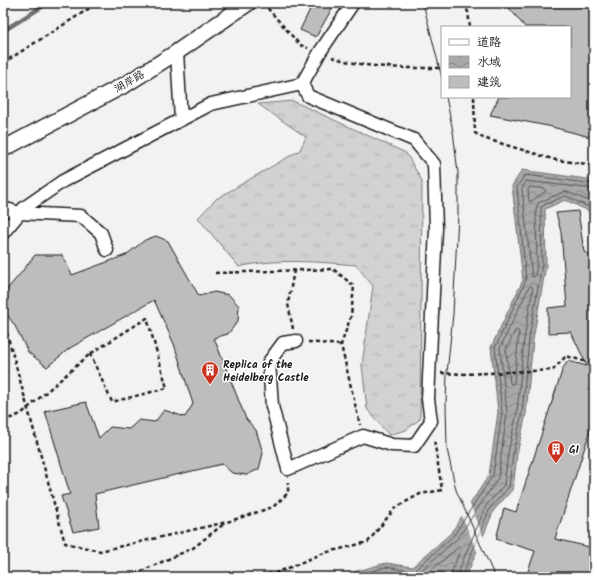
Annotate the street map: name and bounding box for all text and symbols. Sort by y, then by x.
legend [441,26,571,98]
text: 道路 [477,33,501,52]
text: 水域 [477,53,501,72]
street label: 湖岸路 [111,66,148,98]
text: 建筑 [477,73,501,92]
place label: Replica of the Heidelberg Castle [223,356,309,387]
building icon: Replica of the Heidelberg Castle [200,360,220,385]
building icon: G1 [546,439,566,464]
place label: G1 [569,441,580,459]

